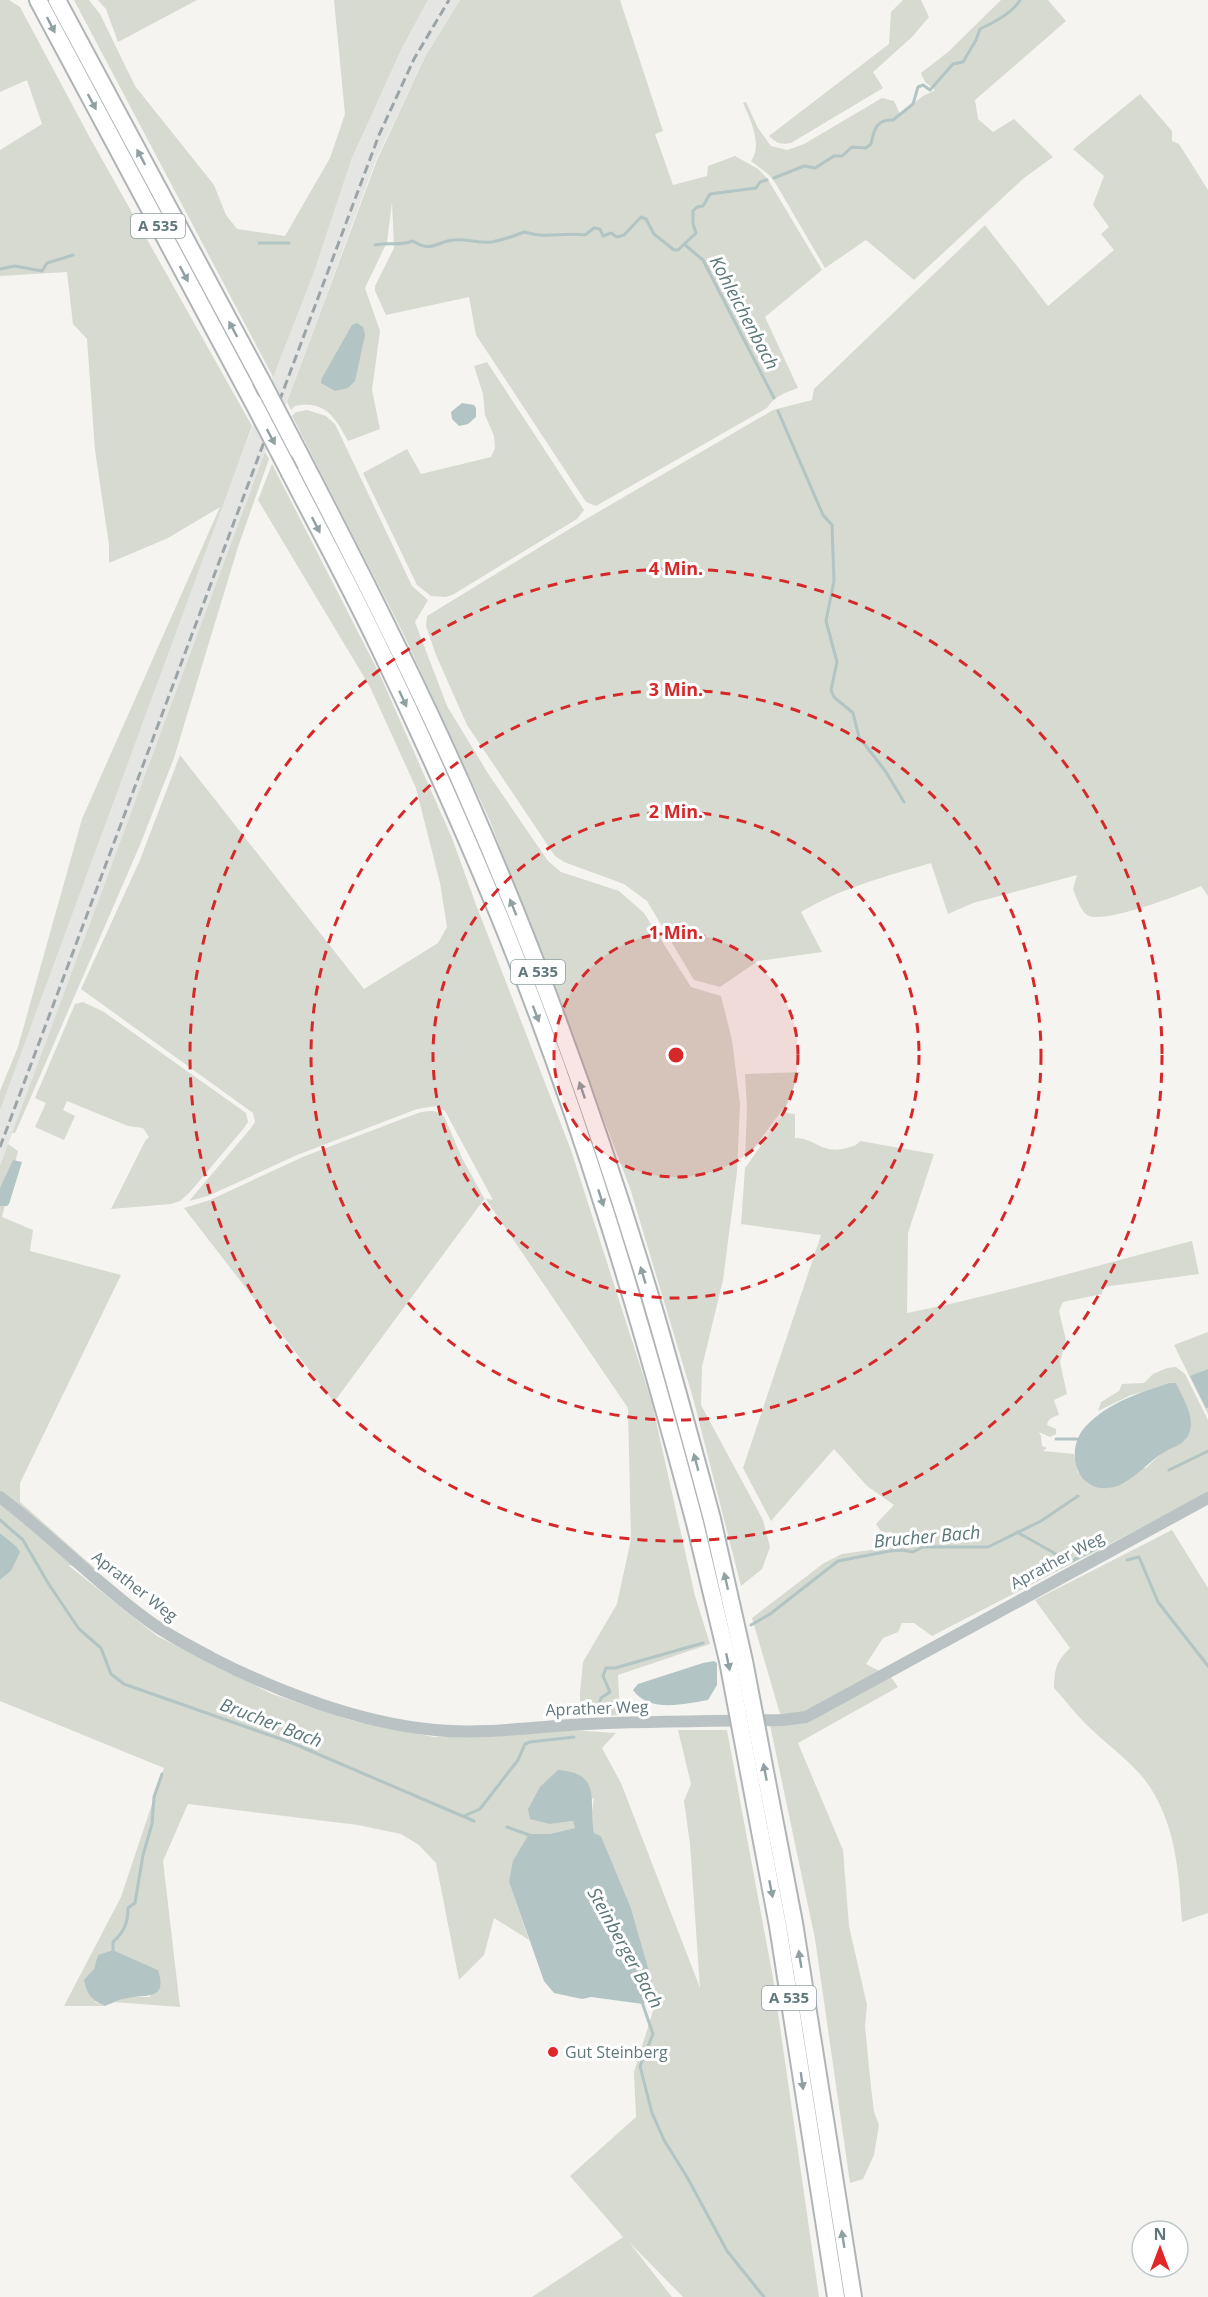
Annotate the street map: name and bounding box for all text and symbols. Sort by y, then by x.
one-way arrow [46,16,56,34]
one-way arrow [87,93,97,110]
one-way arrow [136,148,146,165]
road number: A 535 [131,214,185,238]
water label: Kohleichenbach [705,251,785,374]
one-way arrow [179,265,189,282]
one-way arrow [228,320,238,337]
one-way arrow [266,429,276,446]
one-way arrow [312,516,321,533]
text: 4 Min. [649,556,703,580]
text: 3 Min. [649,677,703,701]
one-way arrow [399,691,408,708]
text: 2 Min. [649,799,703,823]
one-way arrow [508,898,518,916]
text: 1 Min. [649,920,703,944]
road number: A 535 [511,960,565,984]
one-way arrow [532,1005,541,1023]
centre of rings [666,1045,686,1065]
one-way arrow [576,1081,586,1099]
one-way arrow [597,1189,607,1207]
one-way arrow [638,1266,647,1284]
one-way arrow [691,1453,701,1471]
water label: Brucher Bach [873,1519,981,1553]
street label: Aprather Weg [1006,1526,1108,1594]
street label: Aprather Weg [88,1546,183,1627]
one-way arrow [720,1571,730,1590]
one-way arrow [723,1652,733,1671]
water label: Brucher Bach [217,1692,326,1752]
street label: Aprather Weg [545,1695,649,1721]
one-way arrow [760,1762,769,1781]
one-way arrow [767,1879,776,1898]
water label: Steinberger Bach [583,1883,669,2012]
one-way arrow [795,1950,804,1969]
road number: A 535 [762,1986,816,2010]
place label: Gut Steinberg [565,2041,668,2063]
marker: Gut Steinberg [546,2045,560,2059]
one-way arrow [798,2072,807,2091]
north arrow [1130,2219,1190,2279]
text: N [1153,2223,1167,2245]
one-way arrow [839,2230,848,2249]

